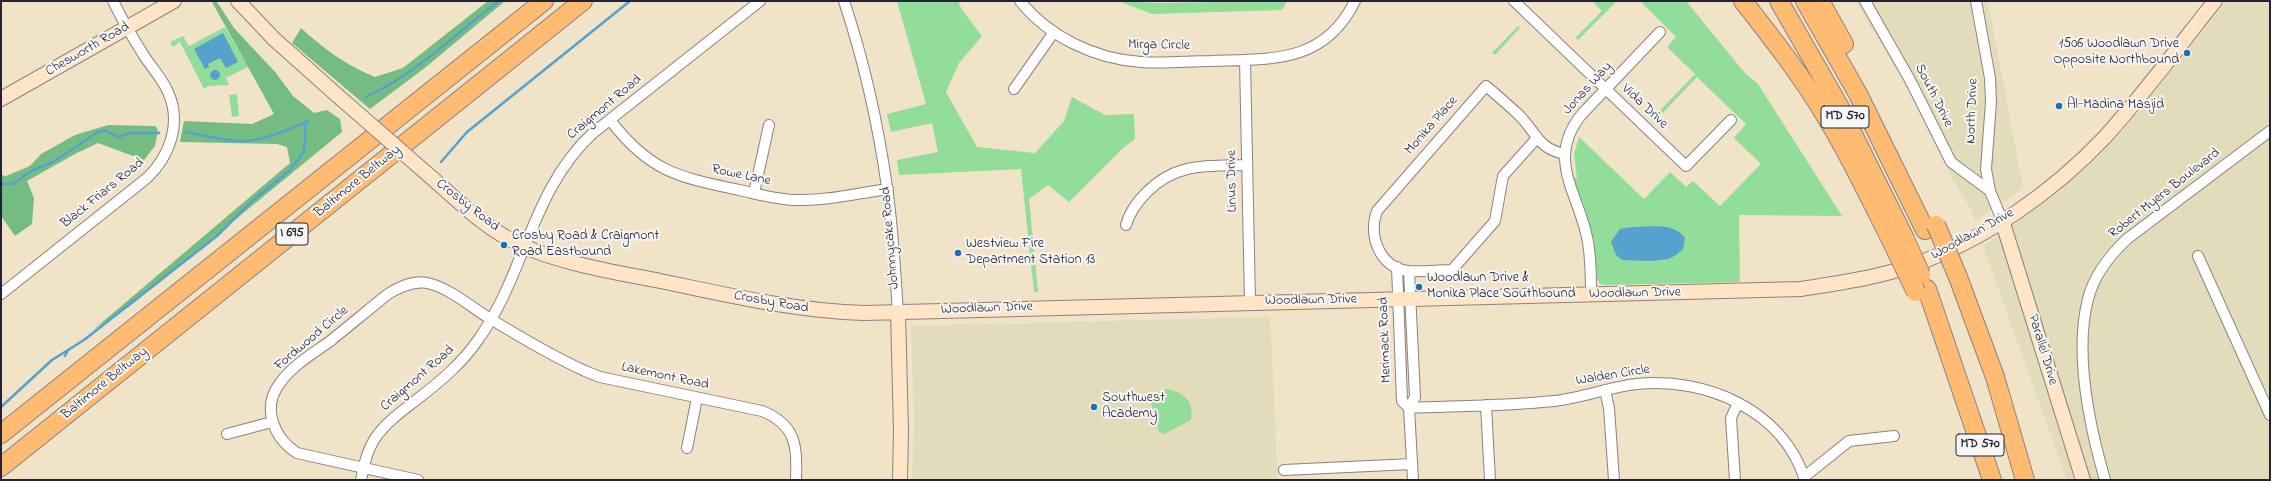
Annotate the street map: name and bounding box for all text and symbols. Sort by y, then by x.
street label: Chesworth Road [43,19,133,81]
street label: Mirga Circle [1128,37,1190,55]
place label: 1506 Woodlawn Drive Opposite Northbound [2053,37,2179,70]
marker: 1506 Woodlawn Drive Opposite Northbound [2182,48,2192,58]
street label: Jonas Way [1560,59,1616,119]
street label: South Drive [1910,62,1956,130]
street label: Craigmont Road [564,72,646,144]
street label: North Drive [1963,78,1983,144]
street label: Vida Drive [1617,81,1671,133]
street label: Monika Place [1402,93,1462,159]
place label: Al-Madina Masjid [2067,98,2164,114]
marker: Al-Madina Masjid [2054,101,2064,111]
road number: MD 570 [1821,106,1869,128]
street label: Baltimore Beltway [311,142,405,222]
street label: Robert Myers Boulevard [2106,145,2224,243]
street label: Linus Drive [1224,150,1242,212]
street label: Black Friars Road [58,155,148,233]
street label: Rowe Lane [710,162,772,190]
street label: Crosby Road [432,176,502,236]
street label: Johnnycake Road [878,186,904,290]
street label: Woodlawn Drive [1929,205,2017,265]
road number: I 695 [276,223,308,245]
place label: Crosby Road & Craigmont Road Eastbound [512,229,659,262]
place label: Westview Fire Department Station 13 [966,237,1095,270]
marker: Crosby Road & Craigmont Road Eastbound [499,240,509,250]
marker: Westview Fire Department Station 13 [953,248,963,258]
place label: Woodlawn Drive & Monika Place Southbound [1427,271,1576,304]
marker: Woodlawn Drive & Monika Place Southbound [1414,282,1424,292]
street label: Woodlawn Drive [1589,285,1681,303]
street label: Crosby Road [732,288,810,318]
street label: Woodlawn Drive [1265,292,1357,310]
street label: Merimack Road [1376,297,1396,383]
street label: Woodlawn Drive [941,299,1033,319]
street label: Fordwood Circle [271,303,353,375]
street label: Parallel Drive [2023,313,2061,387]
street label: Craigmont Road [378,342,458,416]
street label: Baltimore Beltway [58,344,152,424]
street label: Lakemont Road [620,360,710,394]
street label: Walden Circle [1575,362,1651,390]
place label: Southwest Academy [1102,391,1165,424]
marker: Southwest Academy [1089,402,1099,412]
road number: MD 570 [1956,434,2004,456]

